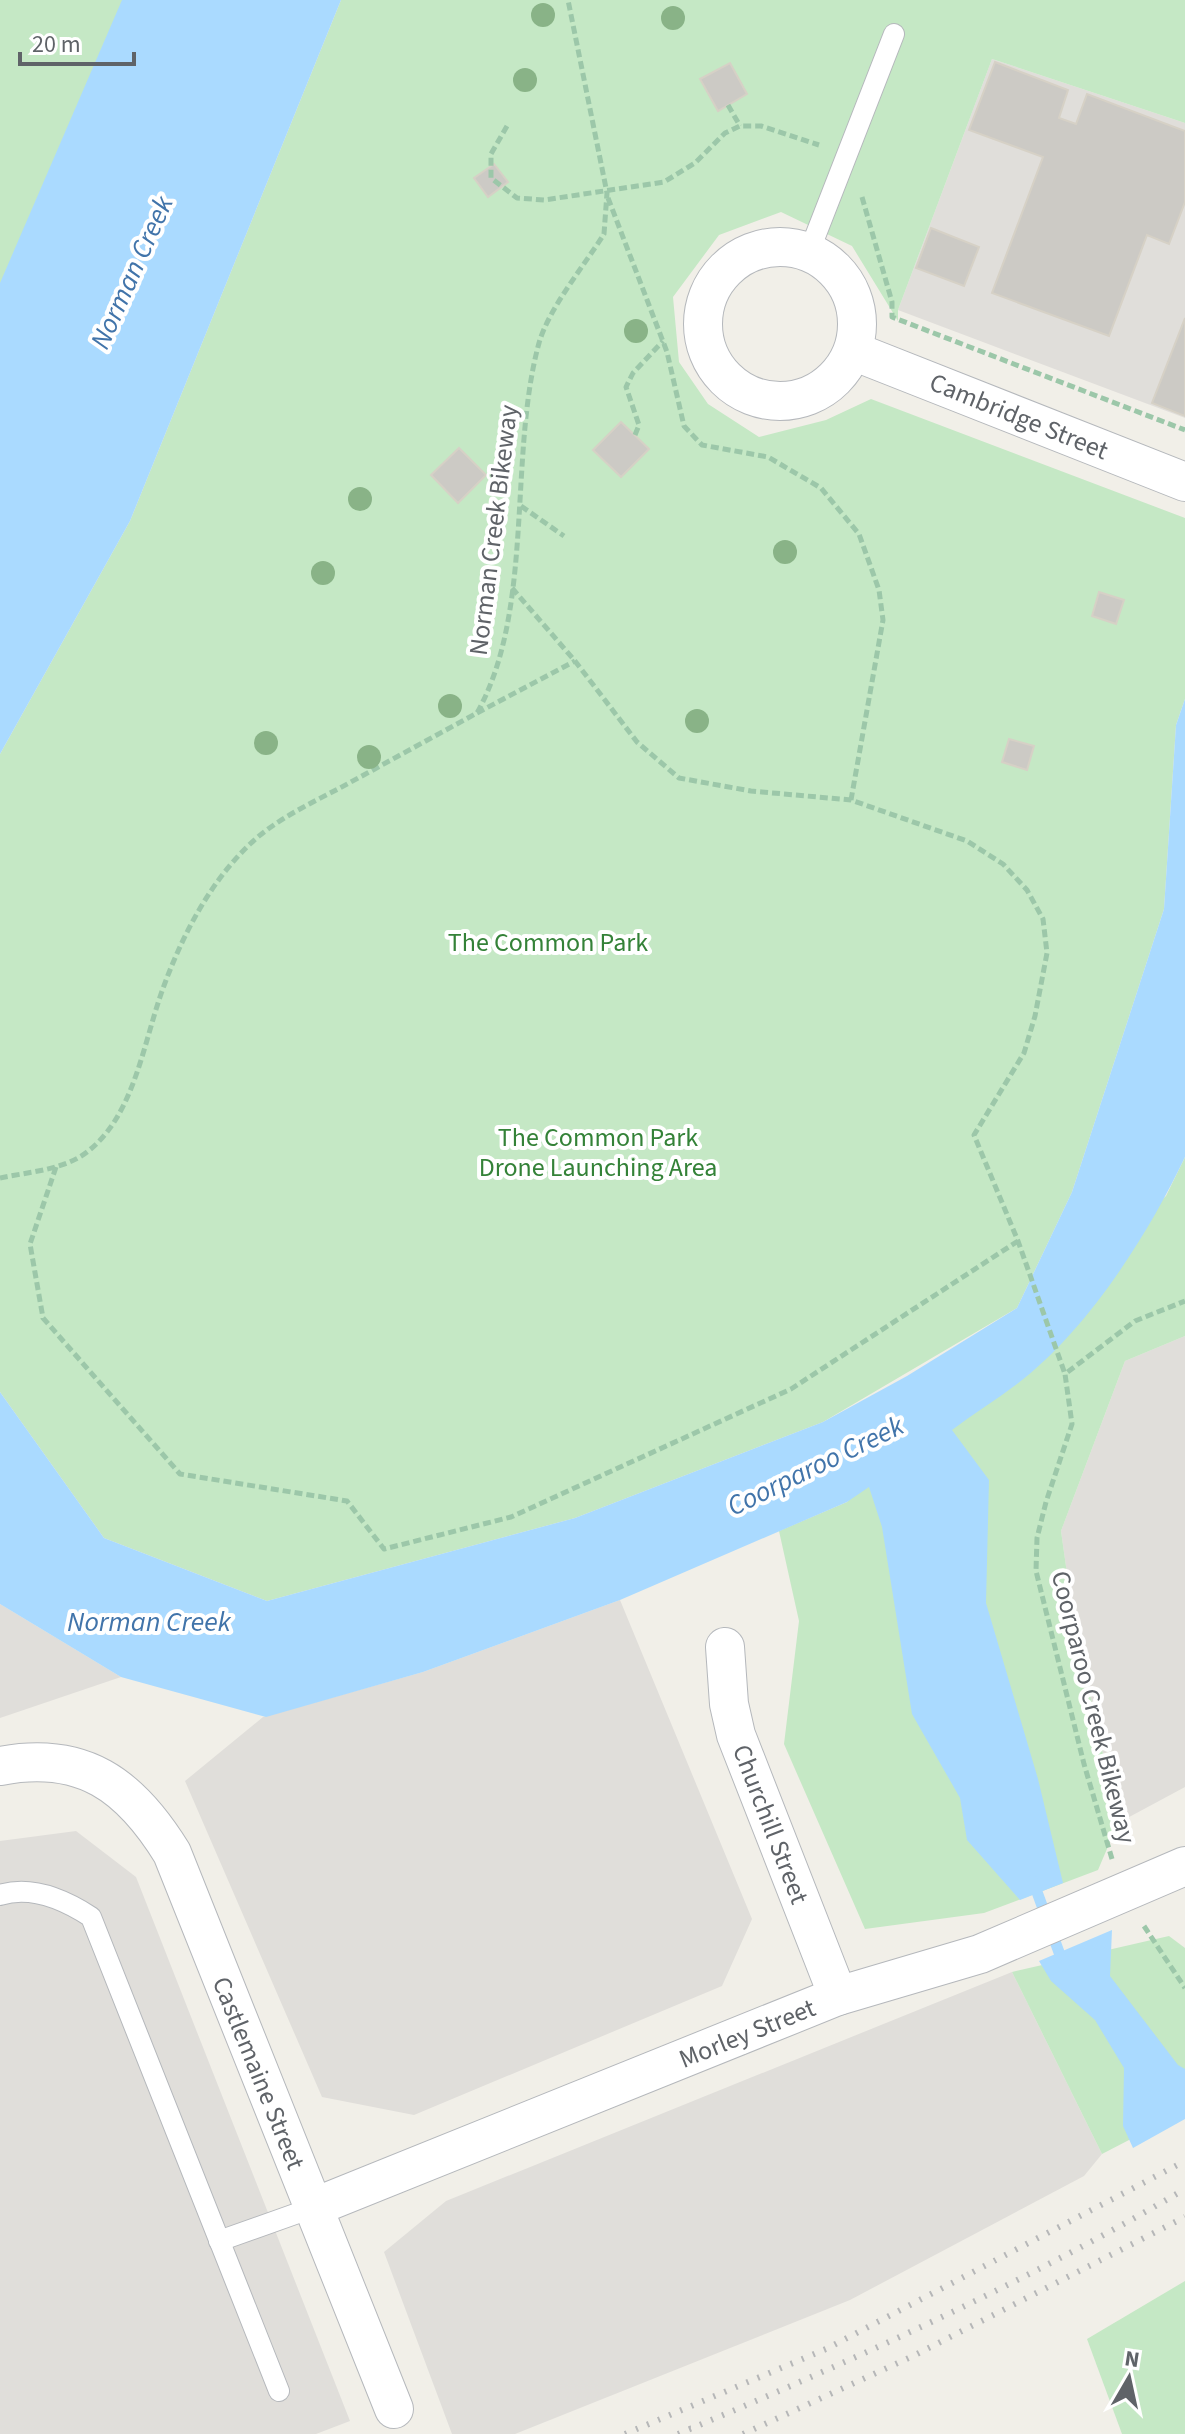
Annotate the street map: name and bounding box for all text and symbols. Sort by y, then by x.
scale bar [20,16,134,66]
text: 20 m [32,27,81,62]
water label: Norman Creek [80,189,184,355]
street label: Cambridge Street [924,364,1114,469]
street label: Norman Creek Bikeway [460,403,527,658]
park label: The Common Park [448,924,648,961]
park label: The Common Park Drone Launching Area [479,1119,717,1186]
water label: Coorparoo Creek [720,1405,911,1526]
street label: Coorparoo Creek Bikeway [1042,1567,1145,1847]
water label: Norman Creek [67,1602,232,1642]
street label: Churchill Street [723,1739,818,1909]
street label: Castlemaine Street [203,1971,314,2175]
street label: Morley Street [673,1989,821,2078]
north arrow [1089,2338,1169,2418]
text: N [1122,2342,1142,2376]

